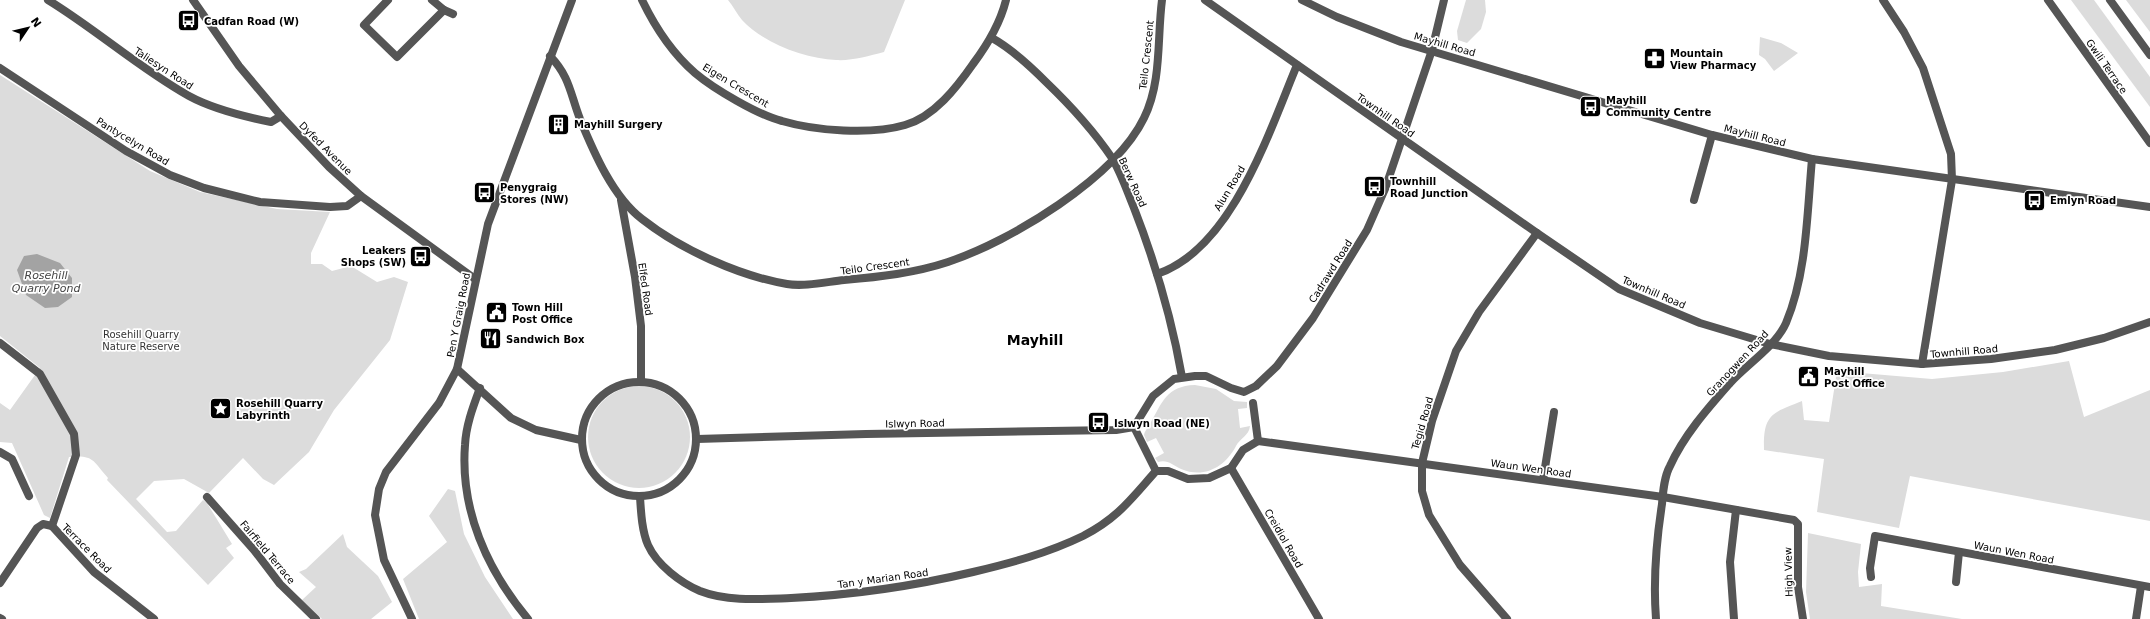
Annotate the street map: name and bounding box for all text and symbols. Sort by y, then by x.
north arrow [8,8,48,48]
bus stop icon: Cadfan Road (W) [175,8,201,34]
text: N [28,15,44,30]
place label: Cadfan Road (W) [204,16,299,27]
street label: Teilo Crescent [1137,20,1156,91]
street label: Mayhill Road [1413,30,1477,59]
street label: Gwili Terrace [2084,37,2129,96]
street label: Taliesyn Road [131,45,195,92]
pharmacy icon: Mountain View Pharmacy [1642,46,1668,72]
place label: Mountain View Pharmacy [1670,48,1757,71]
street label: Eigen Crescent [701,61,771,110]
street label: Townhill Road [1354,91,1417,139]
bus stop icon: Mayhill Community Centre [1577,93,1603,119]
place label: Mayhill Community Centre [1606,95,1711,118]
building icon: Mayhill Surgery [546,111,572,137]
street label: Pantycelyn Road [94,115,171,167]
place label: Mayhill Surgery [574,119,663,130]
street label: Dyfed Avenue [297,120,354,177]
street label: Mayhill Road [1723,122,1787,149]
street label: Berw Road [1117,155,1148,209]
street label: Alun Road [1212,164,1247,213]
bus stop icon: Townhill Road Junction [1362,174,1388,200]
place label: Townhill Road Junction [1390,176,1468,199]
bus stop icon: Penygraig Stores (NW) [472,180,498,206]
place label: Penygraig Stores (NW) [500,182,569,205]
bus stop icon: Emlyn Road [2022,187,2048,213]
place label: Emlyn Road [2050,195,2116,206]
street label: Cadrawd Road [1307,238,1354,305]
bus stop icon: Leakers Shops (SW) [408,243,434,269]
place label: Leakers Shops (SW) [341,245,406,268]
street label: Teilo Crescent [839,256,910,277]
street label: Elfed Road [636,262,655,316]
water label: Rosehill Quarry Pond [12,269,81,295]
street label: Pen Y Graig Road [445,272,472,358]
street label: Townhill Road [1619,274,1687,311]
public building icon: Town Hill Post Office [483,300,509,326]
place label: Town Hill Post Office [512,302,573,325]
restaurant icon: Sandwich Box [477,326,503,352]
street label: Granogwen Road [1704,328,1771,398]
park label: Rosehill Quarry Nature Reserve [102,329,180,352]
district label: Mayhill [1007,332,1063,348]
place label: Sandwich Box [506,334,585,345]
street label: Townhill Road [1929,343,1998,360]
public building icon: Mayhill Post Office [1796,364,1822,390]
place label: Mayhill Post Office [1824,366,1885,389]
place icon: Rosehill Quarry Labyrinth [207,396,233,422]
street label: Tegid Road [1409,396,1435,452]
place label: Rosehill Quarry Labyrinth [236,398,323,421]
bus stop icon: Islwyn Road (NE) [1086,410,1112,436]
street label: Islwyn Road [885,417,945,430]
place label: Islwyn Road (NE) [1114,418,1210,429]
street label: Waun Wen Road [1490,457,1572,480]
street label: Creidiol Road [1262,507,1305,570]
street label: Fairfield Terrace [238,519,297,586]
street label: Terrace Road [59,521,113,575]
street label: Waun Wen Road [1973,539,2055,566]
street label: High View [1782,547,1795,597]
street label: Tan y Marian Road [836,567,929,590]

